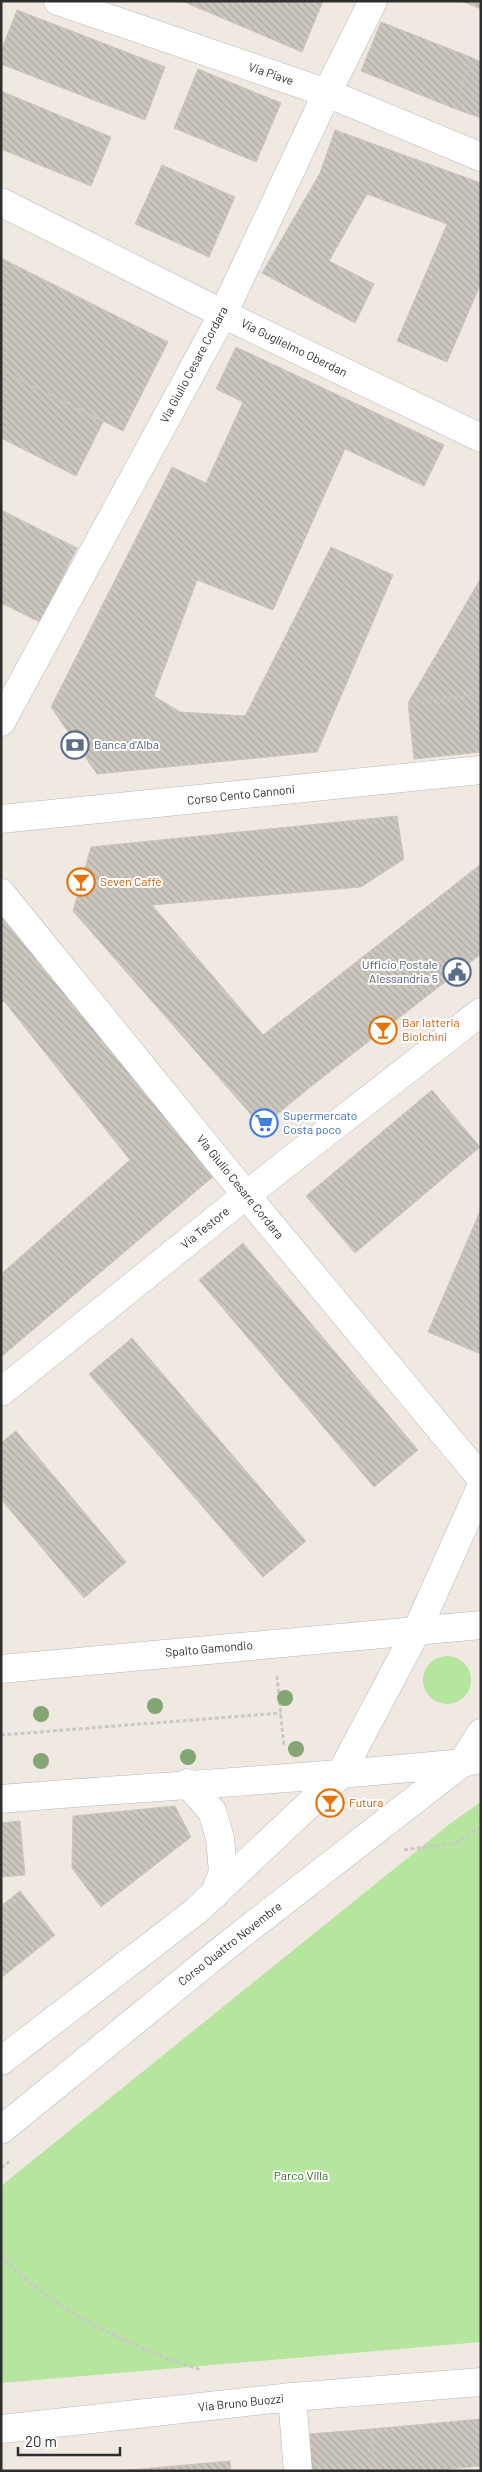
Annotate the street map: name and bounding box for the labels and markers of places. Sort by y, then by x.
bank icon: Banca d'Alba [60,730,90,760]
place label: Banca d'Alba [94,737,159,751]
bar icon: Seven Caffè [66,867,96,897]
place label: Seven Caffè [100,874,162,888]
place label: Ufficio Postale Alessandria 5 [362,957,438,985]
public building icon: Ufficio Postale Alessandria 5 [442,957,472,987]
bar icon: Bar latteria Biolchini [368,1015,398,1045]
place label: Bar latteria Biolchini [402,1015,460,1043]
supermarket icon: Supermercato Costa poco [249,1108,279,1138]
place label: Supermercato Costa poco [283,1108,357,1136]
bar icon: Futura [315,1788,345,1818]
place label: Futura [349,1795,383,1809]

